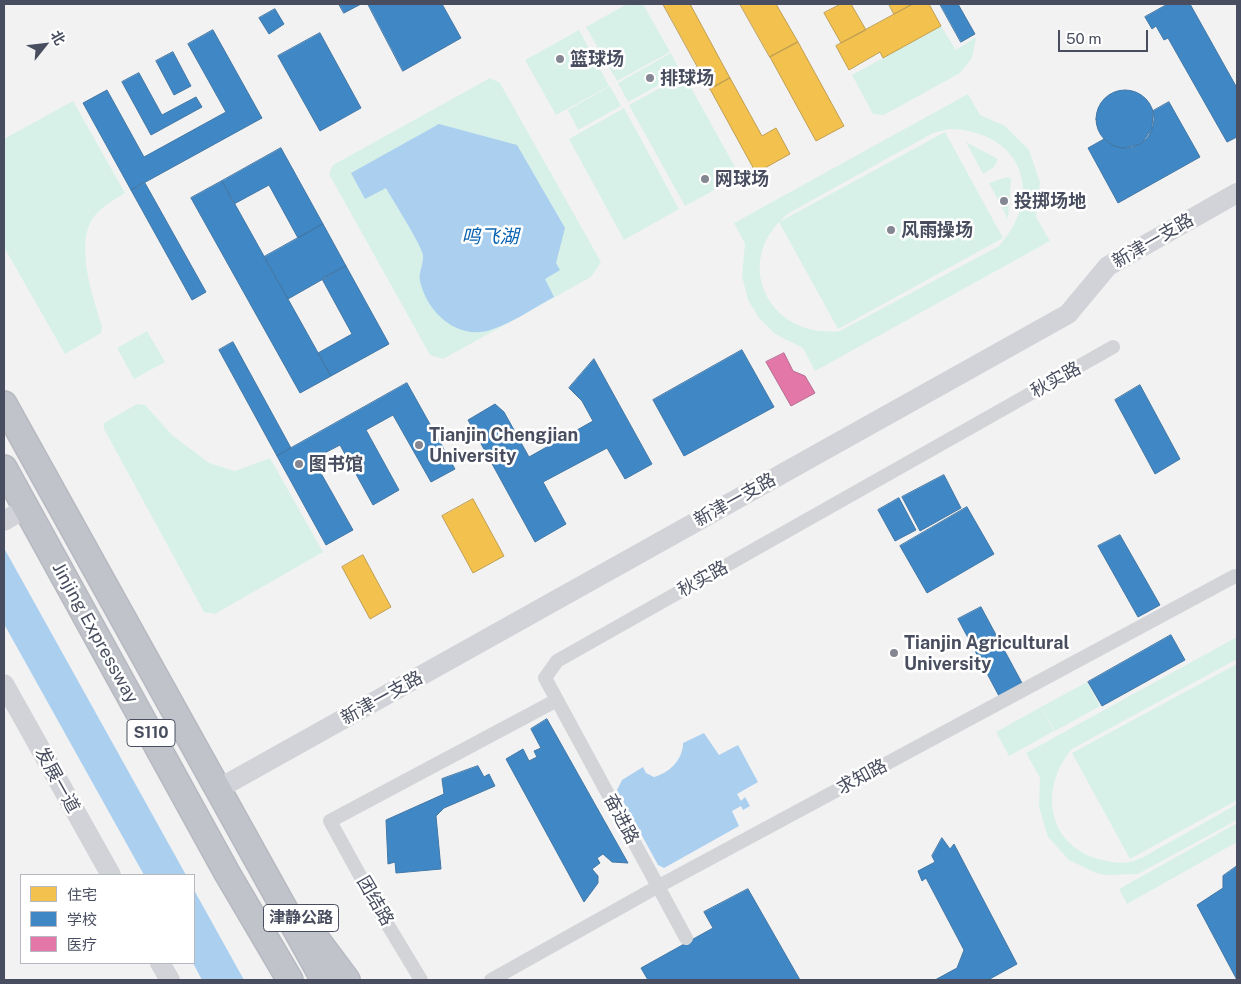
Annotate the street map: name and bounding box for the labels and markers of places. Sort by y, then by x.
place label: 篮球场 [570,48,624,70]
marker: 篮球场 [554,53,566,65]
place label: 排球场 [660,67,714,89]
marker: 排球场 [644,72,656,84]
place label: 网球场 [715,168,769,190]
marker: 网球场 [699,173,711,185]
place label: 投掷场地 [1014,190,1086,212]
marker: 投掷场地 [998,195,1010,207]
place label: 风雨操场 [901,219,973,241]
marker: 风雨操场 [885,224,897,236]
place label: Tianjin Chengjian University [429,424,578,466]
marker: Tianjin Chengjian University [413,439,425,451]
place label: 图书馆 [309,453,363,475]
marker: 图书馆 [293,458,305,470]
place label: Tianjin Agricultural University [904,632,1069,674]
marker: Tianjin Agricultural University [888,647,900,659]

